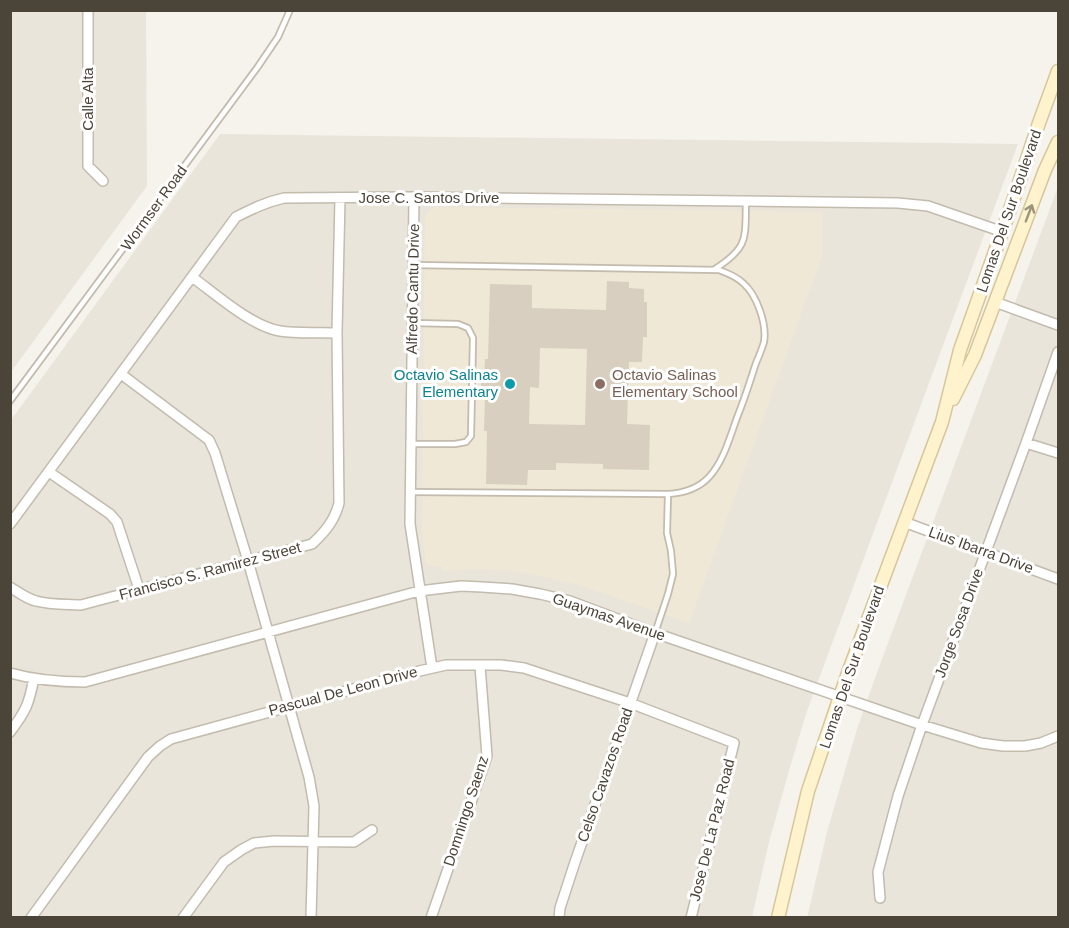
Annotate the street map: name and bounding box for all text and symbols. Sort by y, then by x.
street label: Calle Alta [79,67,96,131]
street label: Lomas Del Sur Boulevard [973,127,1044,294]
street label: Wormser Road [117,162,190,253]
street label: Jose C. Santos Drive [359,189,499,206]
one-way arrow [1024,204,1035,223]
street label: Alfredo Cantu Drive [403,223,422,355]
place label: Octavio Salinas Elementary [394,366,498,400]
place label: Octavio Salinas Elementary School [612,366,738,400]
marker: Octavio Salinas Elementary [503,377,517,391]
marker: Octavio Salinas Elementary School [593,377,607,391]
street label: Lius Ibarra Drive [927,523,1036,576]
street label: Francisco S. Ramirez Street [117,538,303,603]
street label: Jorge Sosa Drive [931,566,986,680]
street label: Lomas Del Sur Boulevard [816,583,887,750]
street label: Guaymas Avenue [551,589,668,644]
street label: Pascual De Leon Drive [267,662,419,719]
street label: Celso Cavazos Road [574,705,636,844]
street label: Domningo Saenz [440,753,491,868]
street label: Jose De La Paz Road [686,757,737,903]

